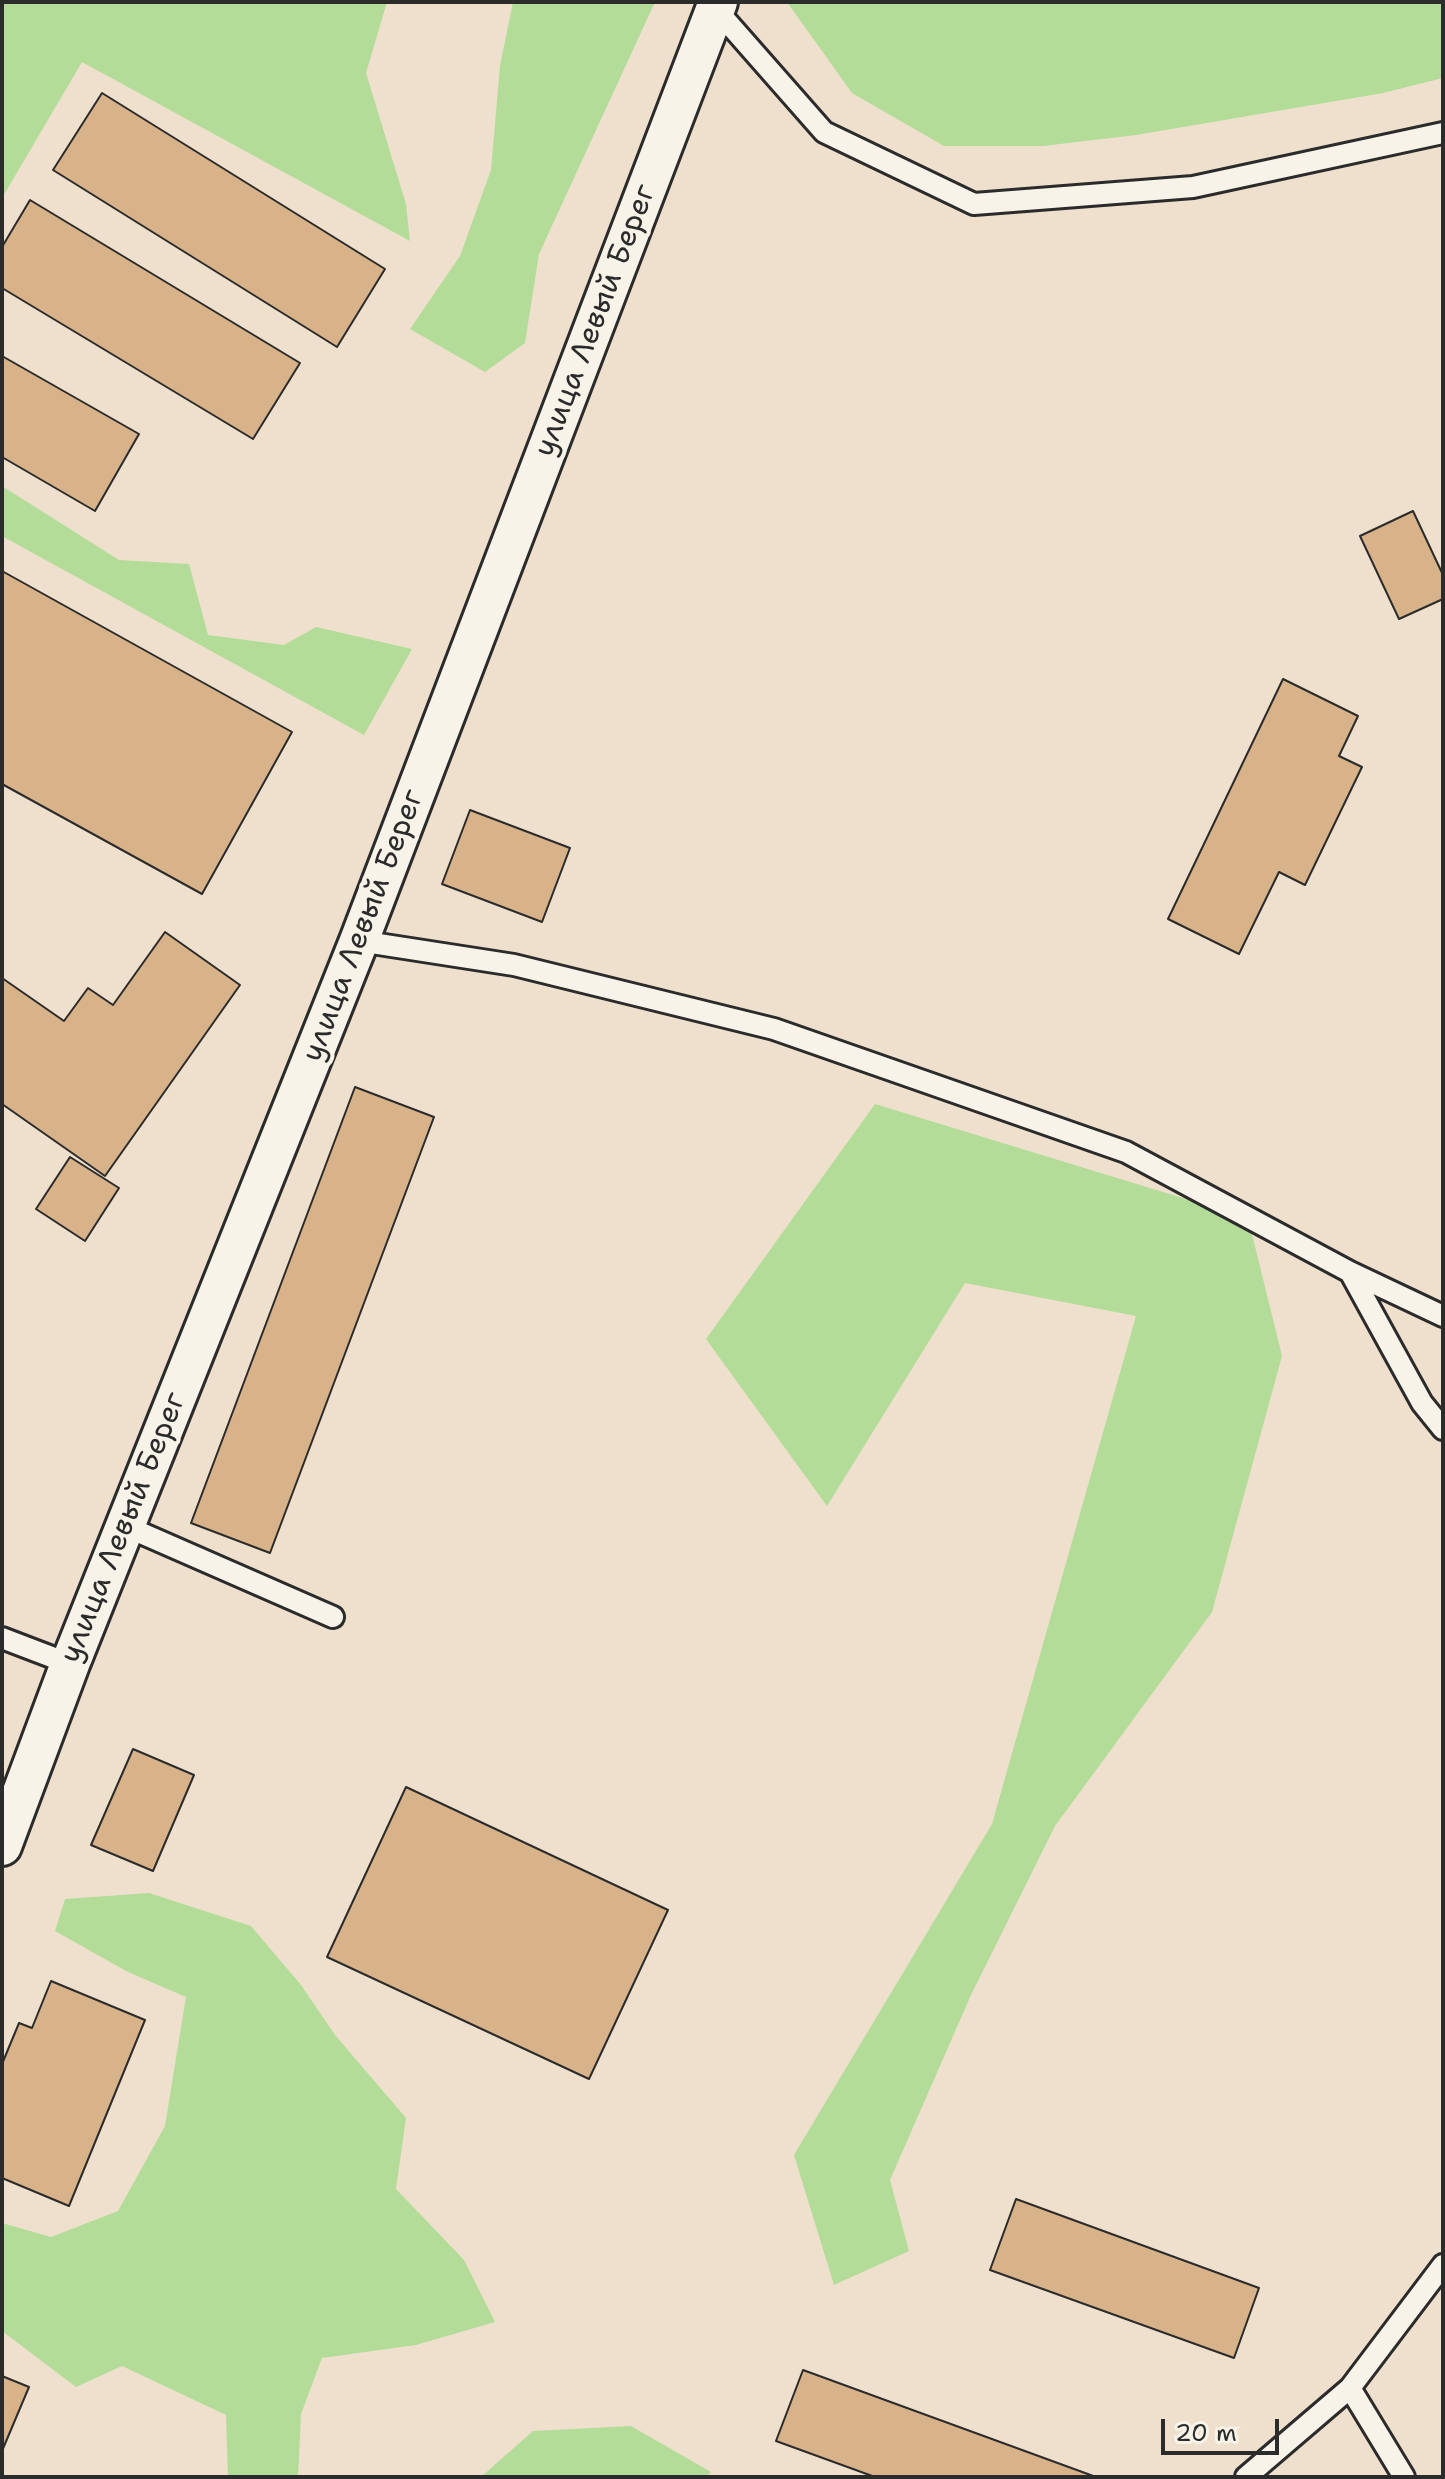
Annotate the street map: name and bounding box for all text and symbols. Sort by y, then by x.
street label: улица Левый Берег [527,180,665,462]
street label: улица Левый Берег [295,785,433,1067]
street label: улица Левый Берег [53,1387,195,1669]
scale bar [1165,2403,1283,2453]
text: 20 m [1175,2417,1237,2449]

